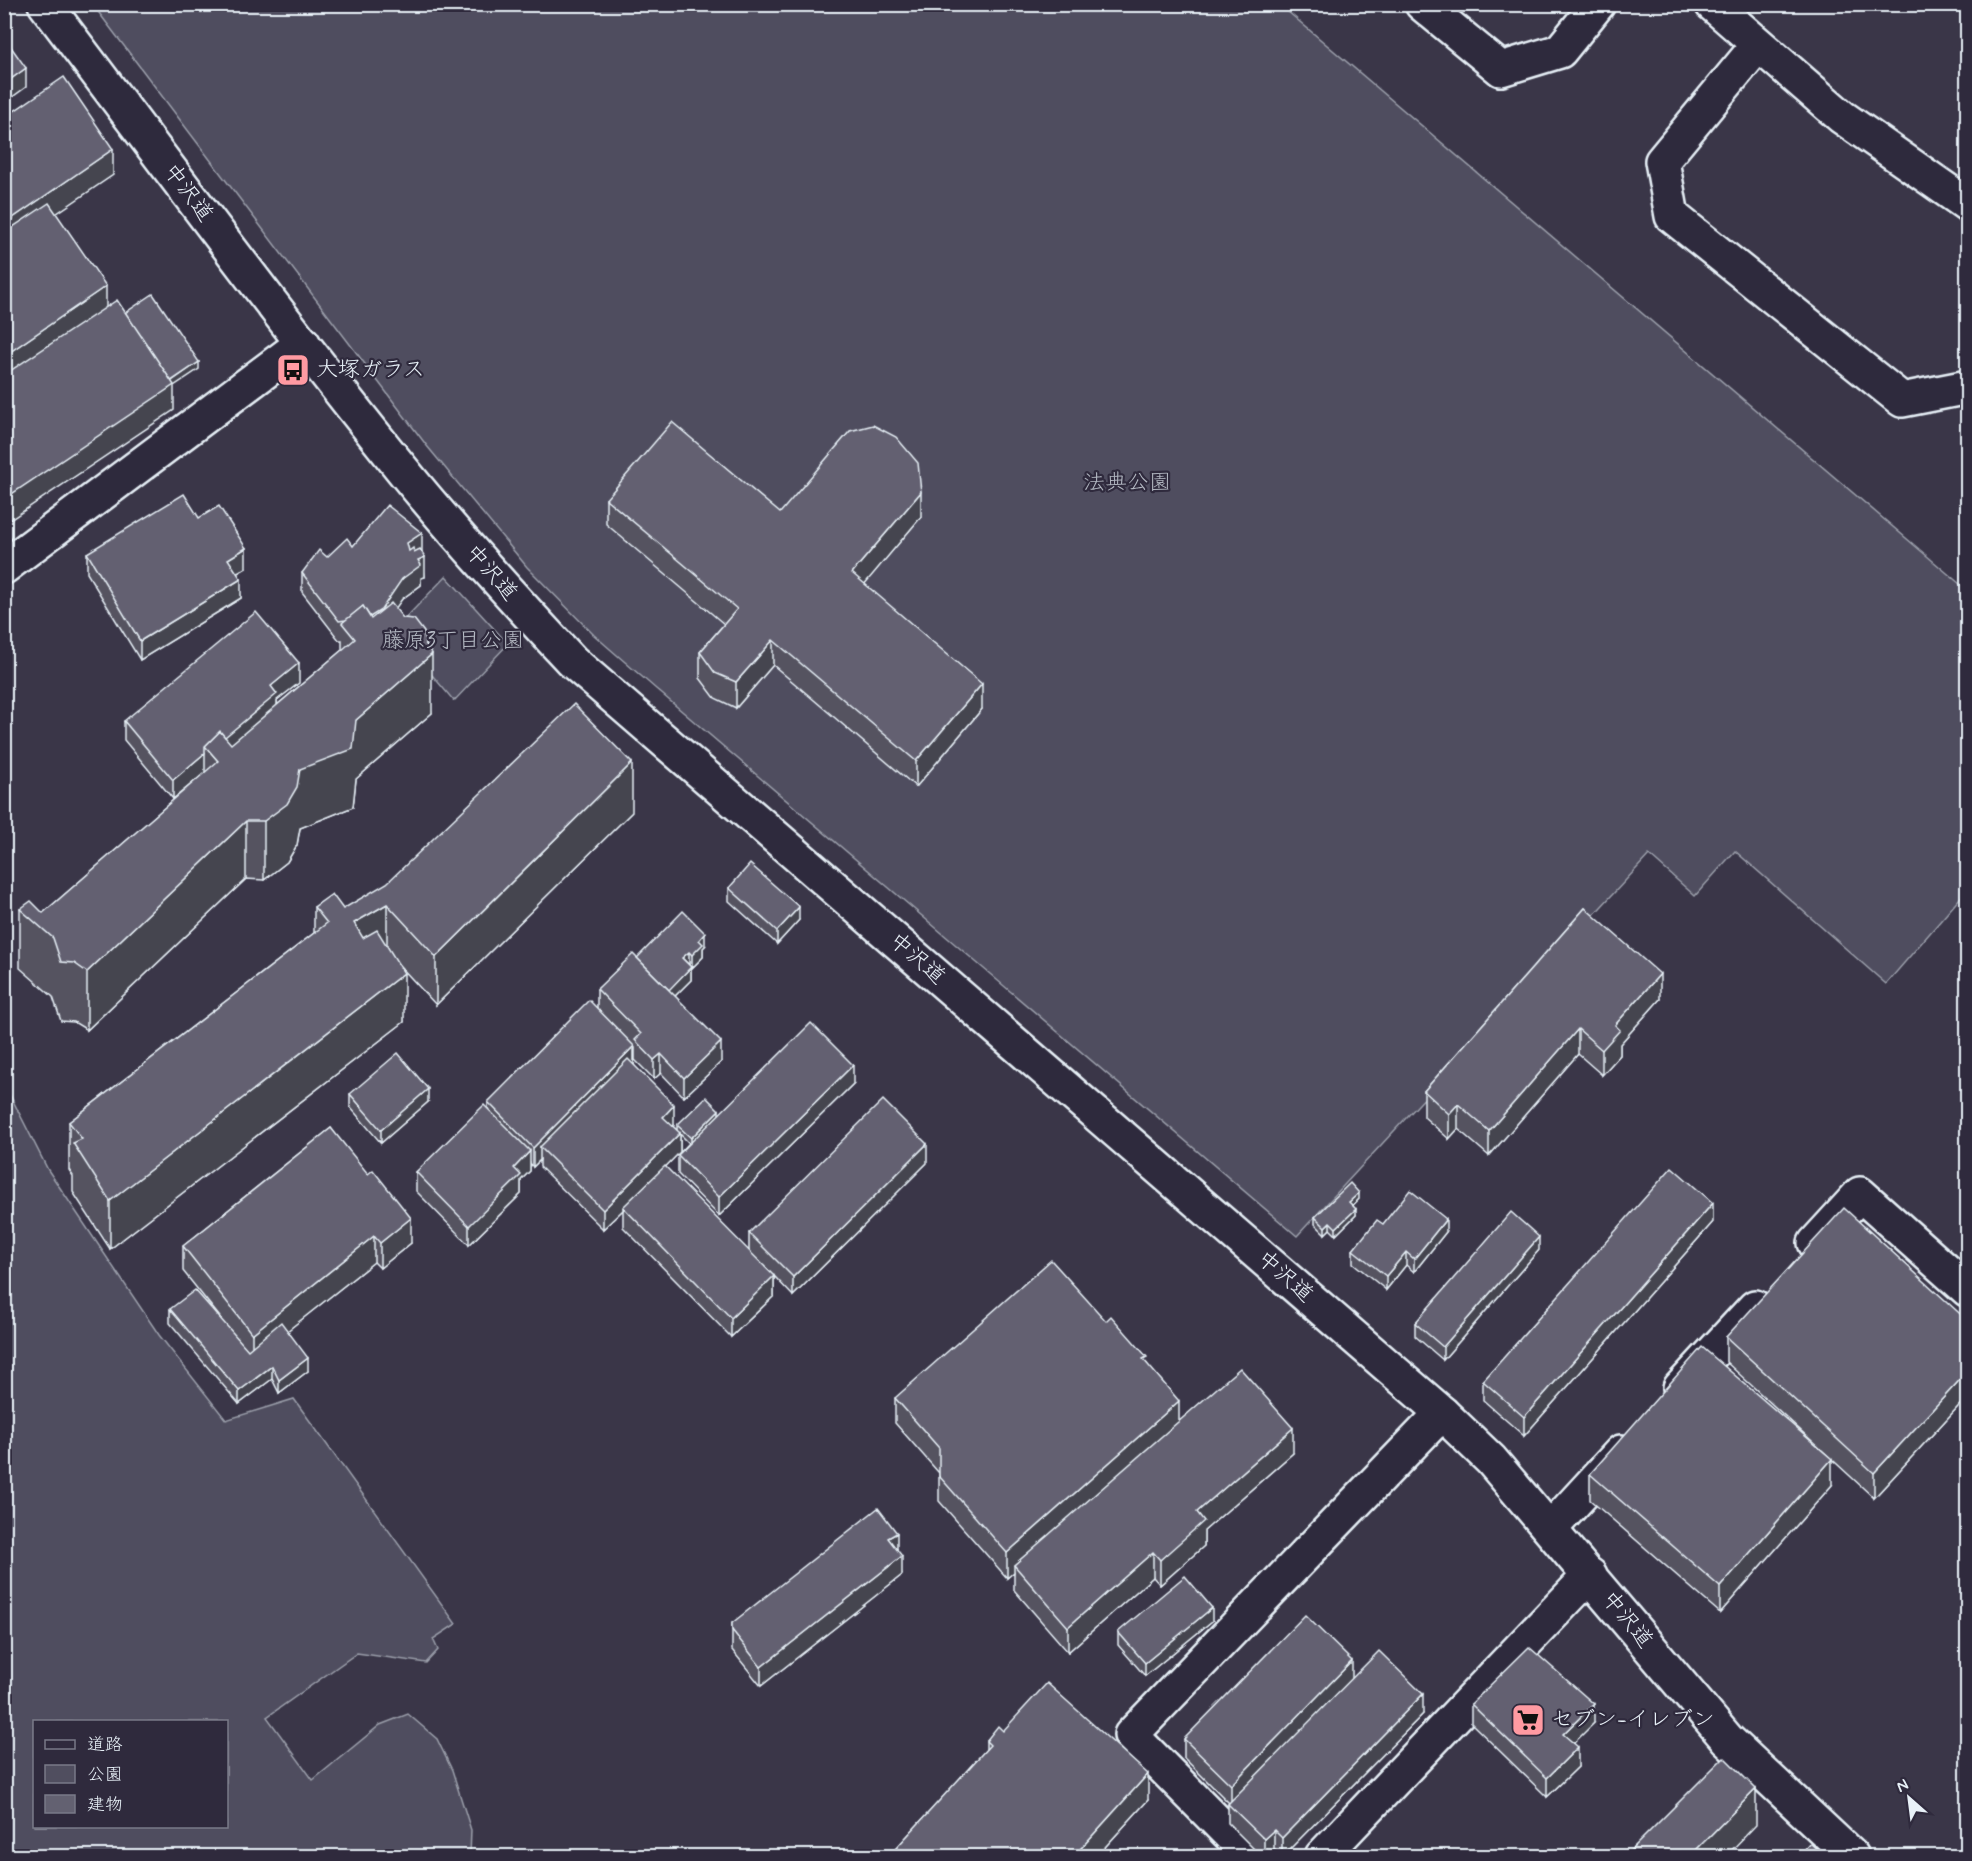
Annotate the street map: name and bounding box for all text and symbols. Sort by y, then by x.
street label: 中沢道 [157,158,219,228]
bus stop icon: 大塚ガラス [275,352,311,388]
place label: 大塚ガラス [316,356,425,384]
park label: 法典公園 [1083,469,1171,497]
street label: 中沢道 [459,539,523,607]
park label: 藤原3丁目公園 [382,627,524,655]
street label: 中沢道 [883,927,951,991]
street label: 中沢道 [1251,1245,1319,1309]
street label: 中沢道 [1595,1586,1659,1654]
supermarket icon: セブン-イレブン [1510,1702,1546,1738]
place label: セブン-イレブン [1551,1706,1715,1734]
legend [33,1720,228,1828]
text: 道路 [87,1733,123,1757]
text: 公園 [87,1763,123,1787]
north arrow [1879,1768,1939,1828]
text: N [1893,1774,1912,1798]
text: 建物 [87,1793,123,1817]

